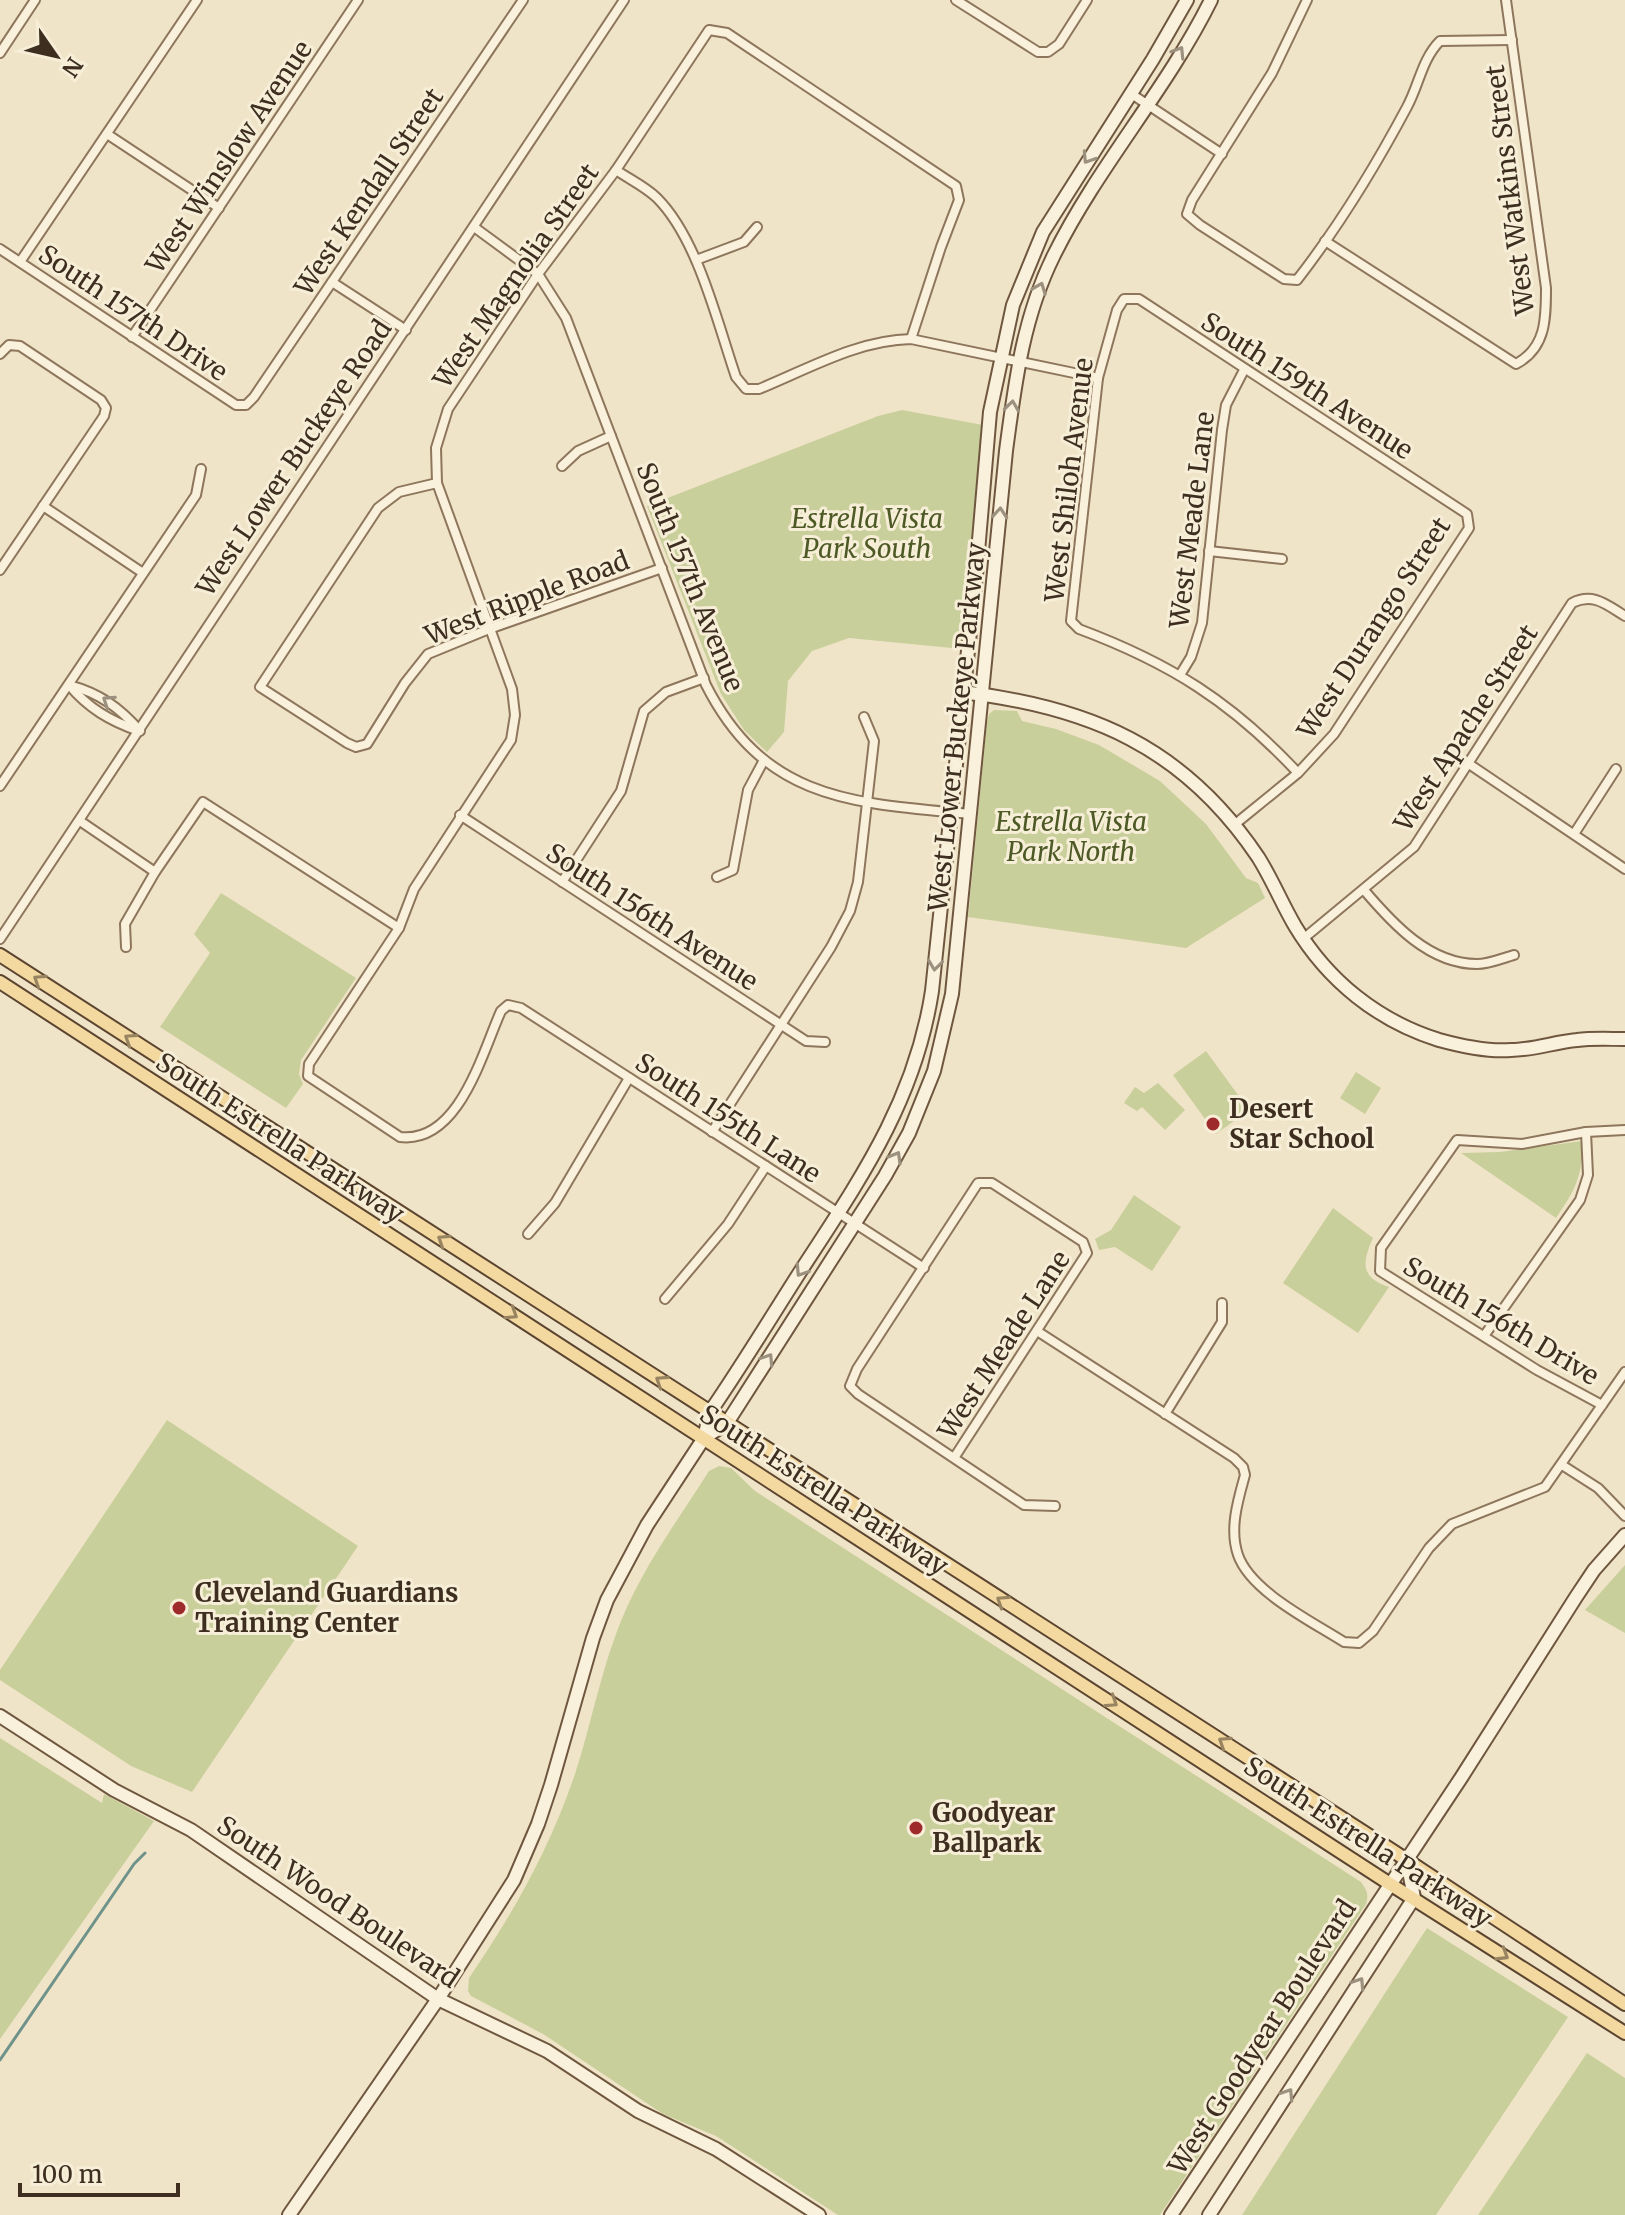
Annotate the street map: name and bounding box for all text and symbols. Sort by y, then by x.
north arrow [16,16,96,96]
street label: West Winslow Avenue [138,34,319,280]
one-way arrow [1170,47,1185,61]
text: N [56,52,89,83]
street label: West Watkins Street [1478,63,1541,318]
street label: West Kendall Street [286,82,450,303]
one-way arrow [1083,150,1098,164]
street label: West Magnolia Street [425,157,606,395]
street label: South 157th Drive [33,237,234,388]
one-way arrow [1030,282,1047,296]
street label: South 159th Avenue [1195,305,1419,466]
street label: West Lower Buckeye Road [188,313,399,603]
street label: West Shiloh Avenue [1037,356,1100,605]
one-way arrow [1003,400,1020,413]
street label: West Meade Lane [1162,410,1221,631]
street label: South 157th Avenue [629,457,752,696]
park label: Estrella Vista Park South [791,502,943,565]
one-way arrow [991,506,1008,519]
street label: West Durango Street [1289,511,1457,745]
street label: West Lower Buckeye Parkway [921,540,992,914]
street label: West Ripple Road [419,543,634,652]
street label: West Apache Street [1386,618,1545,838]
one-way arrow [103,696,117,711]
park label: Estrella Vista Park North [995,805,1147,868]
street label: South 156th Avenue [540,836,764,997]
one-way arrow [927,958,944,972]
one-way arrow [33,975,47,990]
one-way arrow [124,1033,139,1048]
street label: South Estrella Parkway [150,1045,411,1231]
street label: South 155th Lane [629,1045,827,1190]
place label: Desert Star School [1229,1092,1374,1155]
marker: Desert Star School [1204,1115,1222,1133]
one-way arrow [886,1151,902,1166]
one-way arrow [437,1235,452,1250]
street label: West Meade Lane [930,1244,1077,1446]
street label: South 156th Drive [1398,1249,1605,1392]
one-way arrow [796,1262,811,1277]
one-way arrow [503,1305,517,1320]
one-way arrow [759,1353,774,1368]
one-way arrow [656,1376,670,1391]
street label: South Estrella Parkway [694,1397,955,1583]
place label: Cleveland Guardians Training Center [195,1576,458,1639]
one-way arrow [996,1595,1011,1610]
marker: Cleveland Guardians Training Center [170,1599,188,1617]
one-way arrow [1103,1693,1117,1708]
one-way arrow [1218,1736,1233,1751]
street label: South Estrella Parkway [1238,1749,1499,1935]
place label: Goodyear Ballpark [932,1796,1055,1859]
street label: South Wood Boulevard [211,1808,466,1995]
marker: Goodyear Ballpark [907,1819,925,1837]
street label: West Goodyear Boulevard [1160,1893,1363,2181]
one-way arrow [1494,1945,1509,1960]
one-way arrow [1350,1977,1365,1992]
one-way arrow [1278,2088,1293,2102]
scale bar [20,2147,178,2197]
text: 100 m [32,2159,103,2190]

